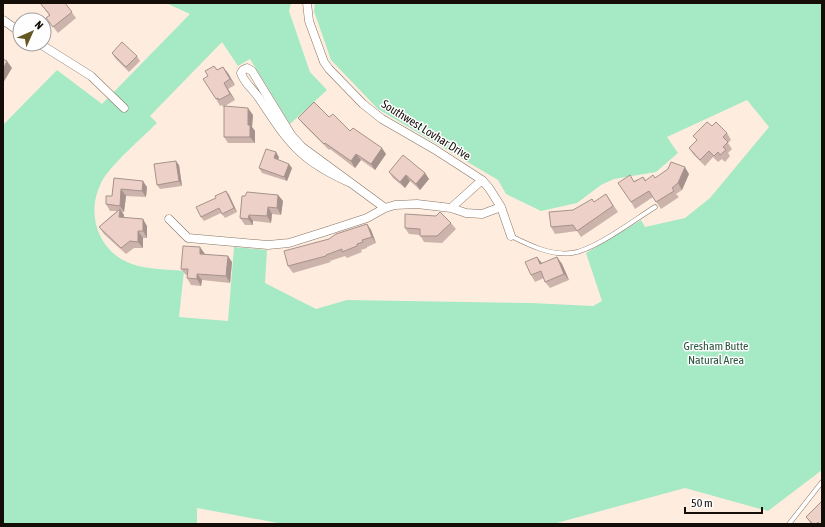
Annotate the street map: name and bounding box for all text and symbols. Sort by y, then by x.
north arrow [12,12,52,52]
text: N [33,18,46,31]
street label: Southwest Lovhar Drive [379,97,473,163]
park label: Gresham Butte Natural Area [684,339,749,367]
scale bar [685,489,762,515]
text: 50 m [691,496,713,510]

